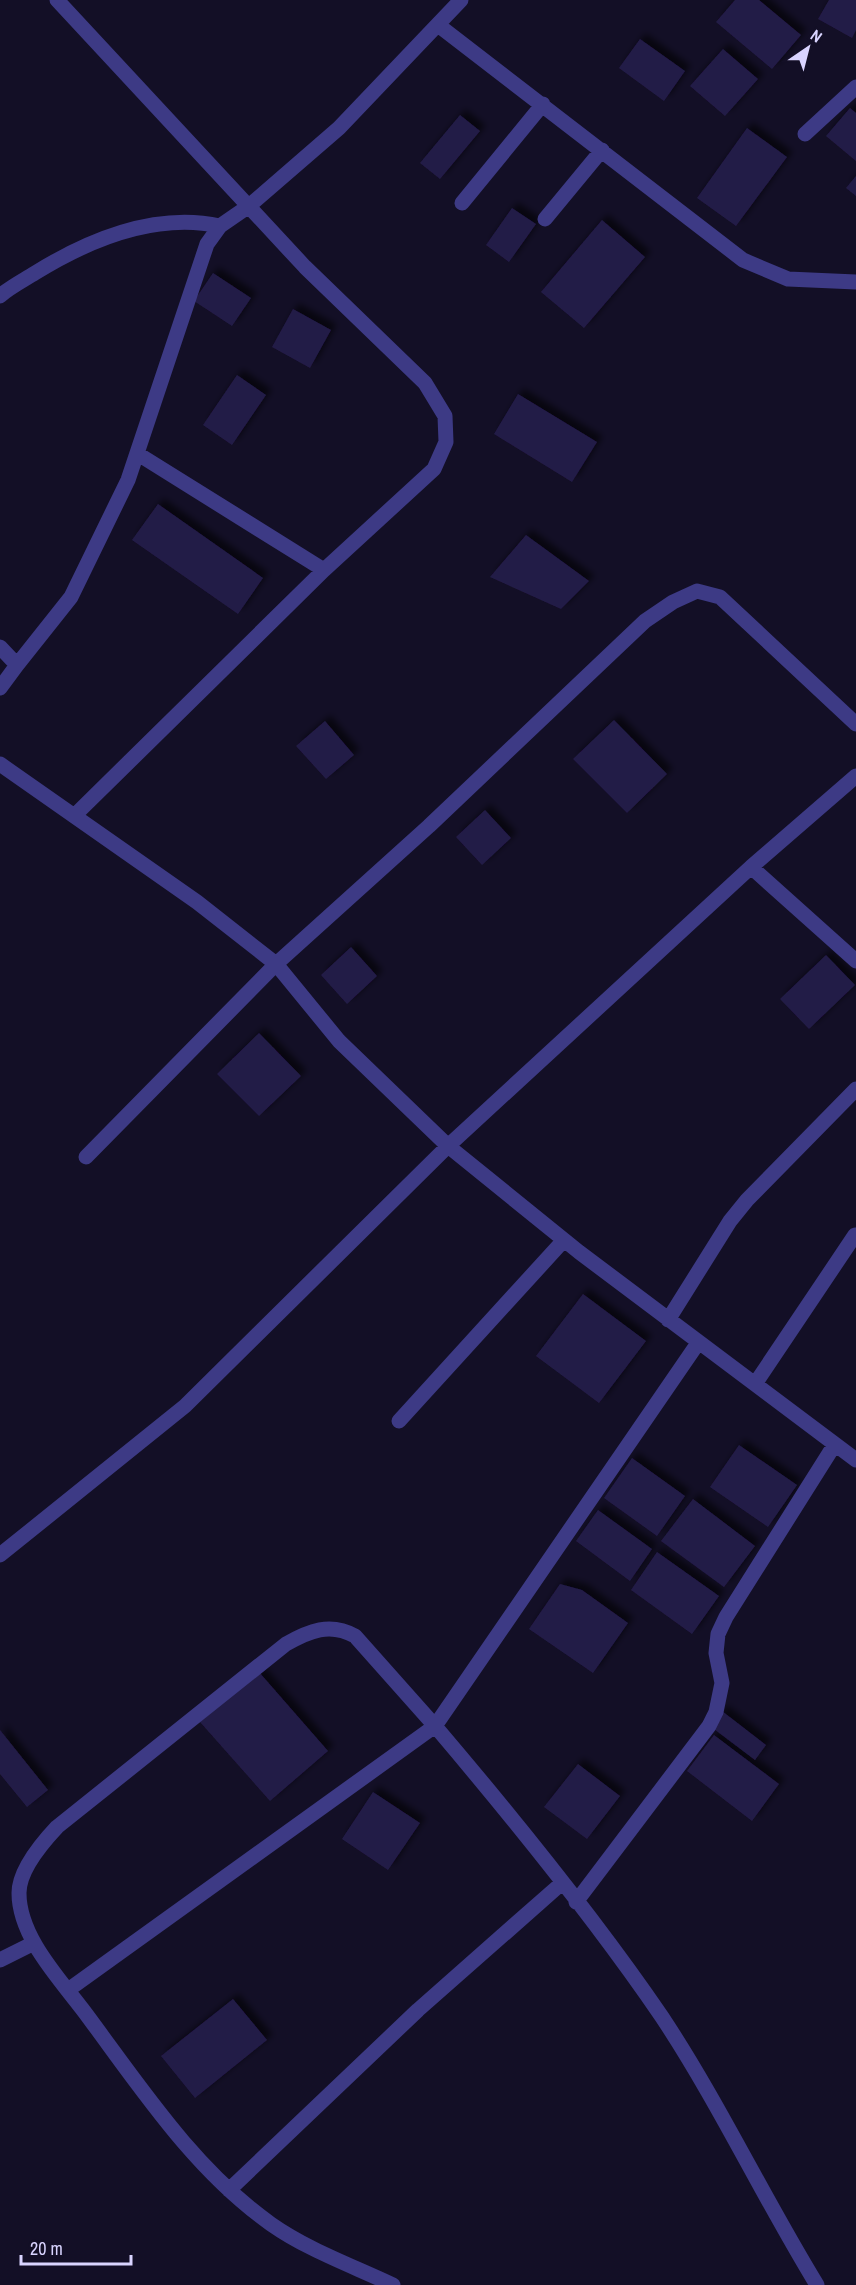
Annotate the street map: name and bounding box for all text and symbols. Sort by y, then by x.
north arrow [778,18,838,78]
text: N [806,24,827,47]
scale bar [21,2228,130,2266]
text: 20 m [30,2236,63,2261]

